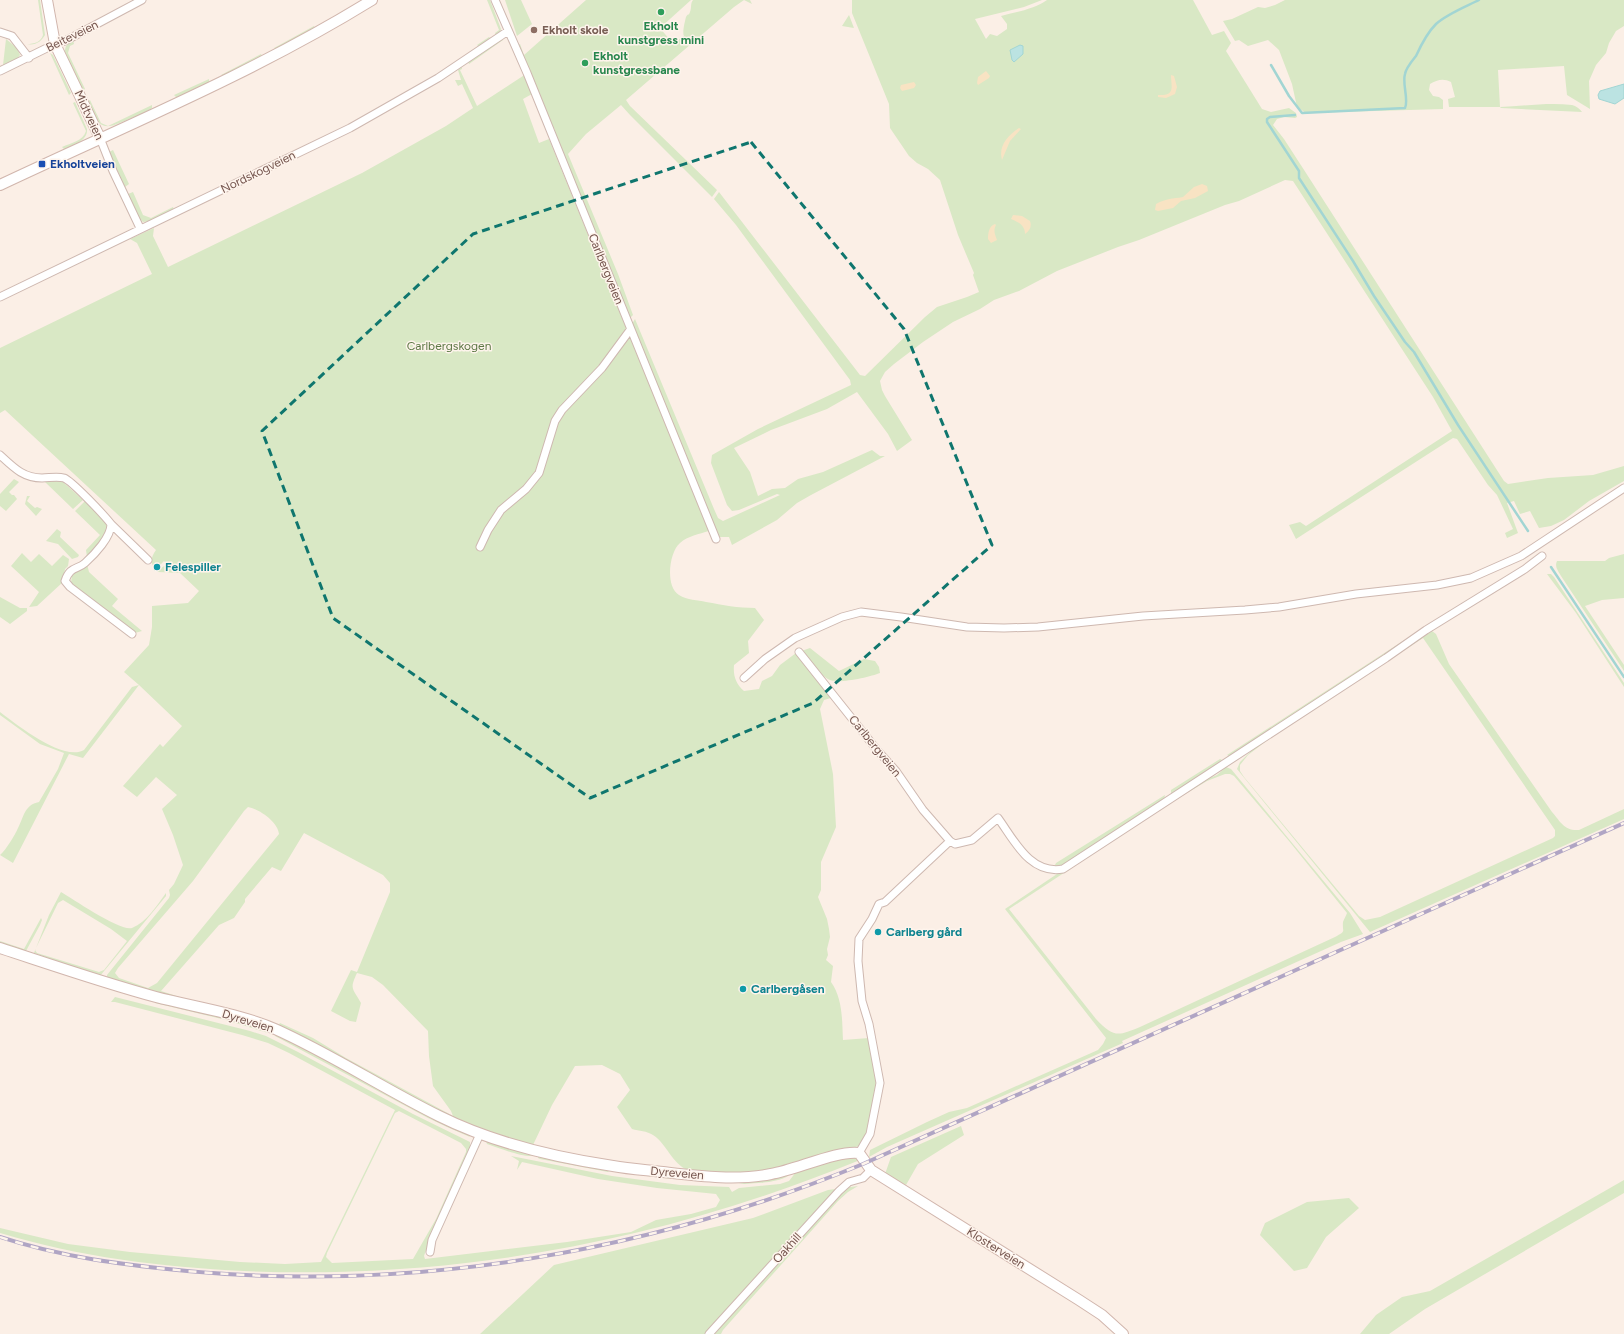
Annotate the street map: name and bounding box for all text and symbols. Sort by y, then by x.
marker: Ekholt kunstgress mini [656,7,666,17]
street label: Beiteveien [44,17,101,55]
place label: Ekholt kunstgress mini [618,19,704,47]
place label: Ekholt skole [542,23,609,37]
marker: Ekholt skole [529,25,539,35]
place label: Ekholt kunstgressbane [593,49,680,77]
marker: Ekholt kunstgressbane [580,58,590,68]
street label: Midtveien [71,88,107,142]
street label: Nordskogveien [218,148,298,196]
place label: Ekholtveien [50,157,115,171]
marker: Ekholtveien [37,159,47,169]
street label: Carlbergveien [585,232,627,307]
park label: Carlbergskogen [407,339,492,353]
place label: Felespiller [165,560,221,574]
marker: Felespiller [152,562,162,572]
street label: Carlbergveien [846,713,904,780]
place label: Carlberg gård [886,925,962,939]
marker: Carlberg gård [873,927,883,937]
place label: Carlbergåsen [751,982,825,996]
marker: Carlbergåsen [738,984,748,994]
street label: Dyreveien [220,1006,276,1036]
street label: Dyreveien [650,1164,705,1182]
street label: Klosterveien [964,1224,1028,1272]
street label: Oakhill [770,1230,804,1266]

